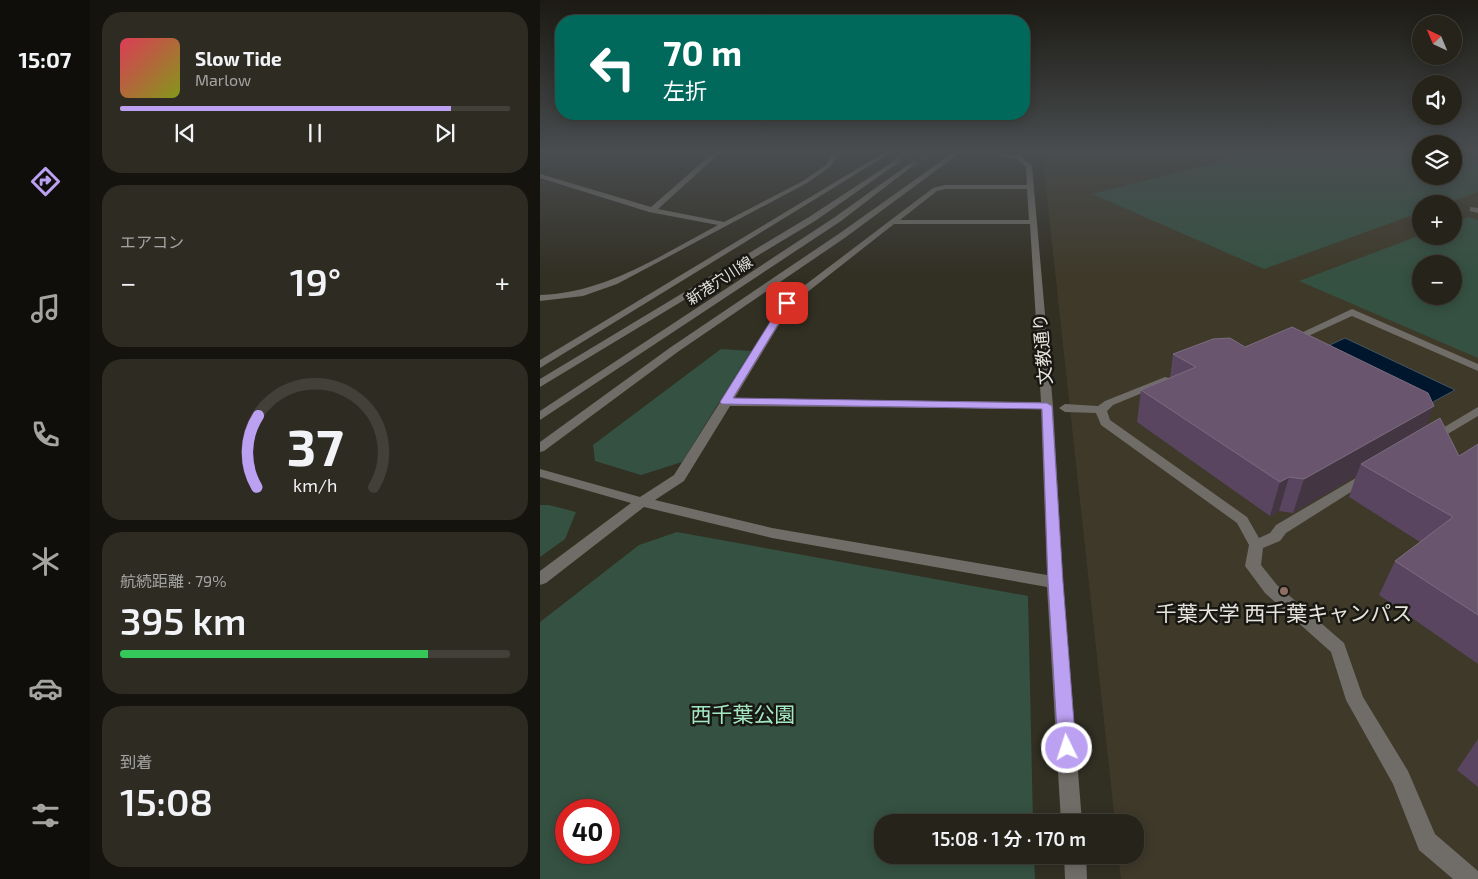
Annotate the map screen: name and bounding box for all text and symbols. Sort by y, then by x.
north arrow [1412,15,1462,65]
map controls [1412,15,1462,305]
text: 70 m [663,31,742,73]
icon: left [580,35,645,100]
text: 15:07 [19,46,71,72]
text: Slow Tide [195,47,282,70]
text: Marlow [195,70,251,89]
button: sound [1412,75,1462,125]
text: 左折 [663,77,707,103]
icon: previous [171,119,199,147]
icon: pause [301,119,329,147]
icon: next [431,119,459,147]
button: layers [1412,135,1462,185]
icon: directions [28,164,63,199]
button: + [1412,195,1462,245]
text: エアコン [120,232,184,251]
street label: 新港穴川線 [683,252,755,308]
button: − [1412,255,1462,305]
text: 19° [290,258,341,304]
text: − [120,265,136,299]
text: + [495,265,510,299]
pin [766,282,808,324]
icon: arrive [773,289,801,317]
icon: music [28,291,63,326]
street label: 文教通り [1028,312,1056,386]
text: 37 [287,414,343,476]
icon: phone [28,417,63,452]
text: km/h [293,474,337,496]
icon: climate [28,544,63,579]
text: 航続距離 · 79% [120,571,227,590]
marker: 千葉大学 西千葉キャンパス [1278,585,1290,597]
text: 395 km [120,597,246,643]
place label: 千葉大学 西千葉キャンパス [1156,600,1412,625]
icon: car [28,671,63,706]
park label: 西千葉公園 [691,701,796,726]
position arrow [1040,721,1092,773]
text: 到着 [120,752,152,771]
text: 15:08 [120,778,213,824]
icon: filters [28,798,63,833]
speed limit sign: 40 [555,799,620,864]
text: 15:08 · 1 分 · 170 m [932,827,1086,850]

